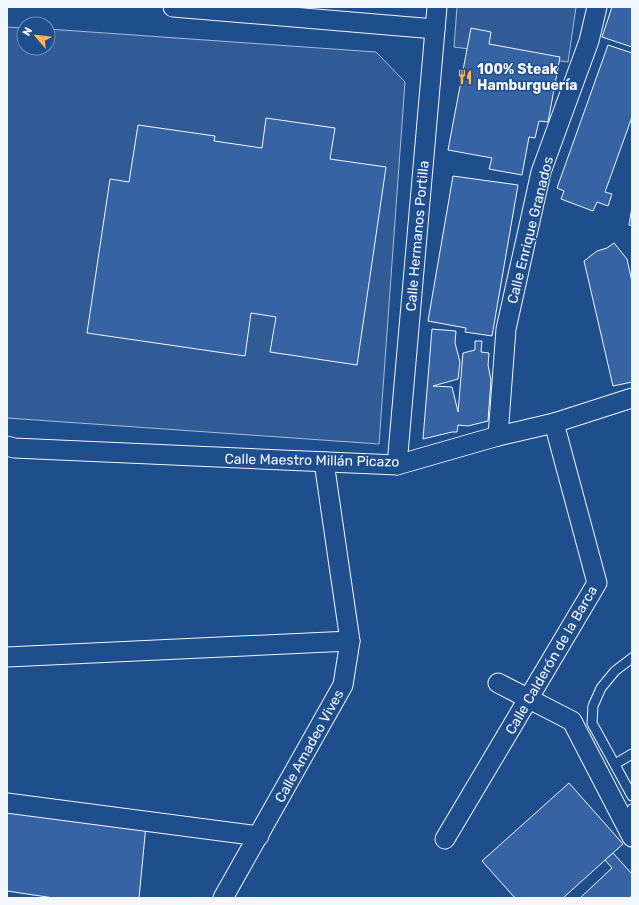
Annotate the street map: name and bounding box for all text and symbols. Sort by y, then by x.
north arrow [16,16,56,56]
text: N [20,25,35,38]
place label: 100% Steak Hamburguería [477,61,577,94]
restaurant icon: 100% Steak Hamburguería [456,68,474,86]
street label: Calle Enrique Granados [504,155,557,305]
street label: Calle Hermanos Portilla [402,160,433,312]
street label: Calle Maestro Millán Picazo [224,450,400,471]
street label: Calle Calderón de la Barca [502,583,601,738]
street label: Calle Amadeo Vives [271,687,348,806]

